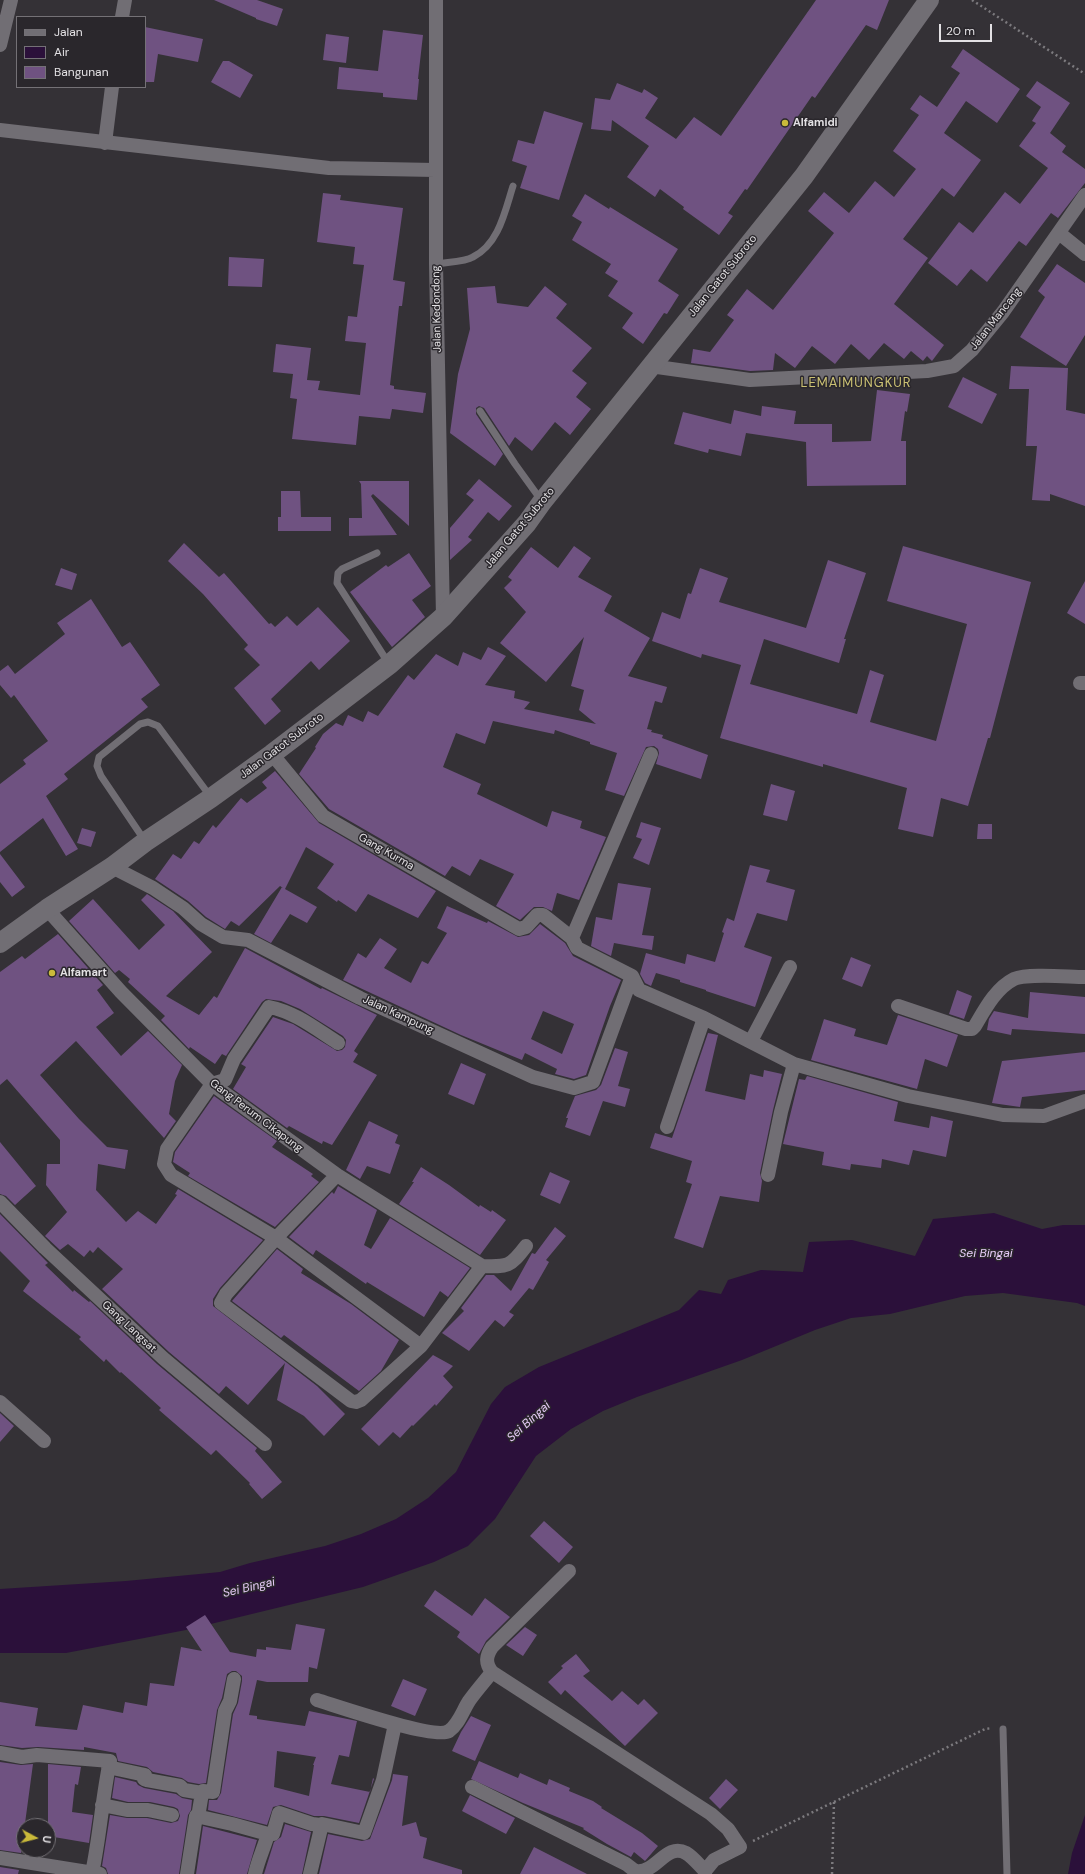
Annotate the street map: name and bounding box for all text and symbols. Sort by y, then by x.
legend [16,16,146,88]
scale bar [941,16,994,42]
text: 20 m [946,23,975,39]
text: Jalan [54,24,83,40]
text: Air [54,44,69,60]
text: Bangunan [54,64,109,80]
place label: Alfamidi [793,116,838,130]
marker: Alfamidi [780,118,790,128]
street label: Jalan Gatot Subroto [686,232,760,320]
street label: Jalan Kedondong [430,265,444,353]
street label: Jalan Mancang [968,285,1024,353]
district label: LEMAIMUNGKUR [801,376,911,392]
street label: Jalan Gatot Subroto [482,485,558,571]
street label: Jalan Gatot Subroto [238,710,326,782]
street label: Gang Kurma [356,831,416,873]
place label: Alfamart [60,966,107,980]
marker: Alfamart [47,968,57,978]
street label: Jalan Kampung [360,993,436,1037]
street label: Gang Perum Cikapung [207,1077,305,1155]
water label: Sei Bingai [959,1247,1013,1261]
street label: Gang Langsat [99,1298,159,1356]
water label: Sei Bingai [504,1399,554,1445]
water label: Sei Bingai [221,1575,277,1601]
north arrow [16,1818,56,1858]
text: U [40,1835,54,1844]

